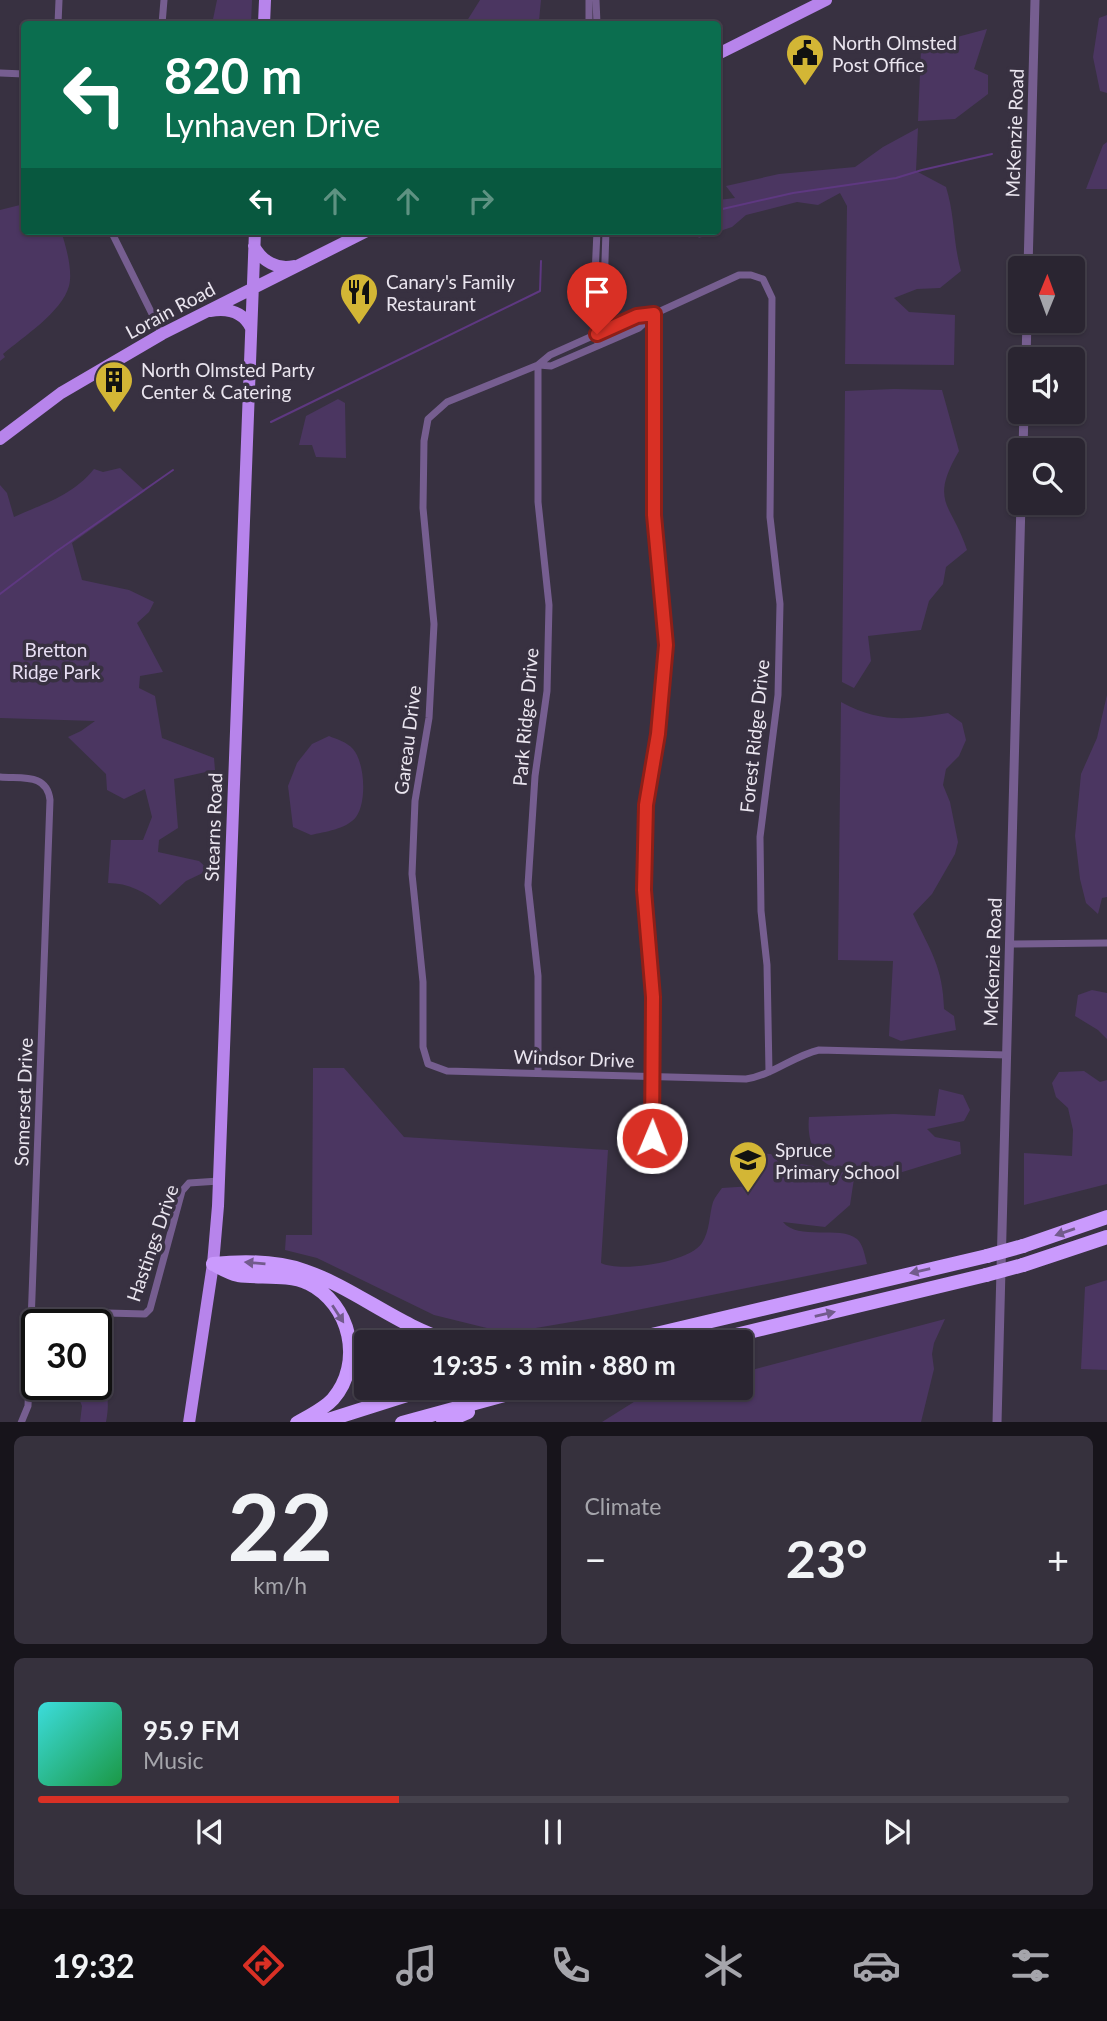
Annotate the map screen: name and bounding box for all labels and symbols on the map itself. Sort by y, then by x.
place label: North Olmsted Post Office [832,31,957,76]
public building icon: North Olmsted Post Office [784,32,826,87]
street label: McKenzie Road [1000,68,1028,198]
north arrow [1008,256,1085,332]
pin [567,262,627,334]
place label: Canary's Family Restaurant [386,270,515,315]
restaurant icon: Canary's Family Restaurant [338,271,380,326]
street label: Lorain Road [121,277,219,343]
place label: North Olmsted Party Center & Catering [141,358,315,403]
building icon: North Olmsted Party Center & Catering [93,359,135,414]
park label: Bretton Ridge Park [12,638,101,683]
street label: Park Ridge Drive [507,647,543,787]
street label: Forest Ridge Drive [735,658,773,814]
street label: Gareau Drive [389,684,425,796]
street label: Stearns Road [200,772,226,882]
street label: McKenzie Road [978,897,1006,1027]
street label: Somerset Drive [9,1037,37,1167]
street label: Windsor Drive [513,1044,635,1072]
position arrow [615,1101,689,1175]
place label: Spruce Primary School [775,1138,900,1183]
school or university icon: Spruce Primary School [727,1139,769,1194]
street label: Hastings Drive [121,1181,183,1305]
one-way arrow [1054,1227,1075,1238]
one-way arrow [243,1257,265,1268]
one-way arrow [909,1266,931,1277]
one-way arrow [332,1304,345,1324]
one-way arrow [814,1308,836,1319]
speed limit sign: 30 [21,1309,112,1400]

